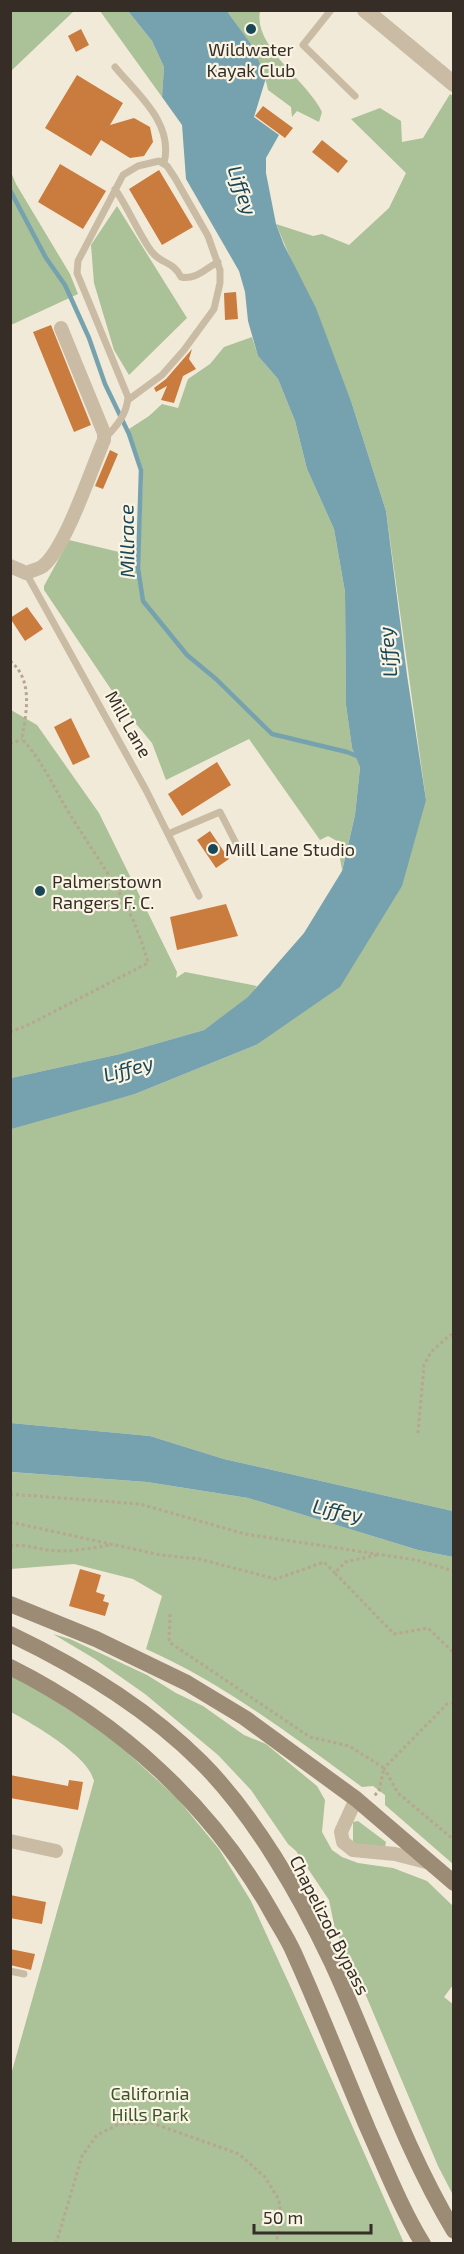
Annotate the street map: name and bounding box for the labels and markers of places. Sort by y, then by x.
marker: Wildwater Kayak Club [244,22,258,36]
place label: Wildwater Kayak Club [207,38,295,81]
place label: Mill Lane Studio [225,838,355,860]
marker: Mill Lane Studio [206,842,220,856]
place label: Palmerstown Rangers F. C. [52,870,162,913]
marker: Palmerstown Rangers F. C. [33,884,47,898]

